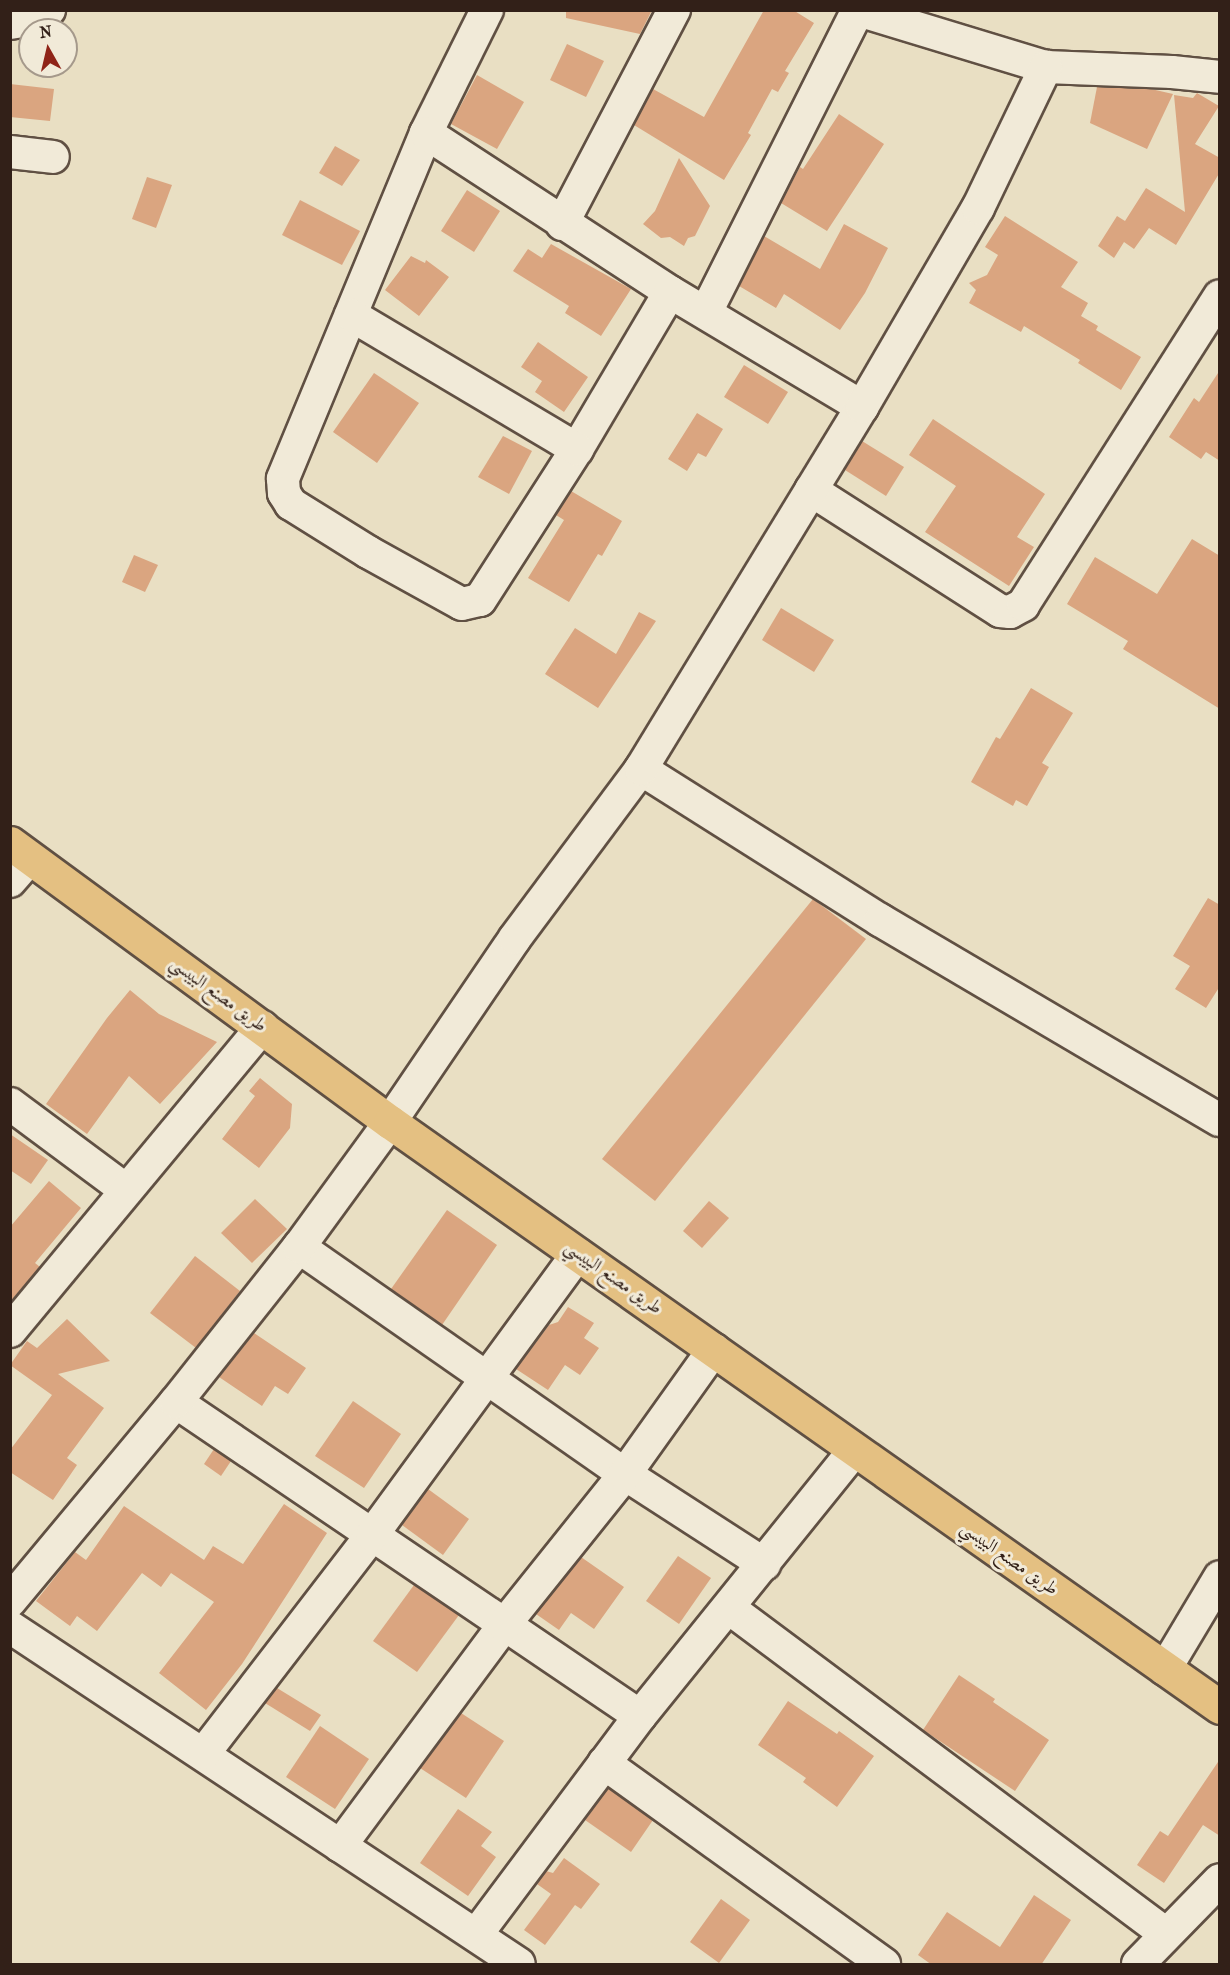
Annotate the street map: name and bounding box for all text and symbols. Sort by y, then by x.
north arrow [18,18,78,78]
text: N [38,21,53,42]
street label: طريق مصنع البيبسي [165,953,271,1037]
street label: طريق مصنع البيبسي [560,1236,666,1320]
street label: طريق مصنع البيبسي [956,1517,1062,1601]

